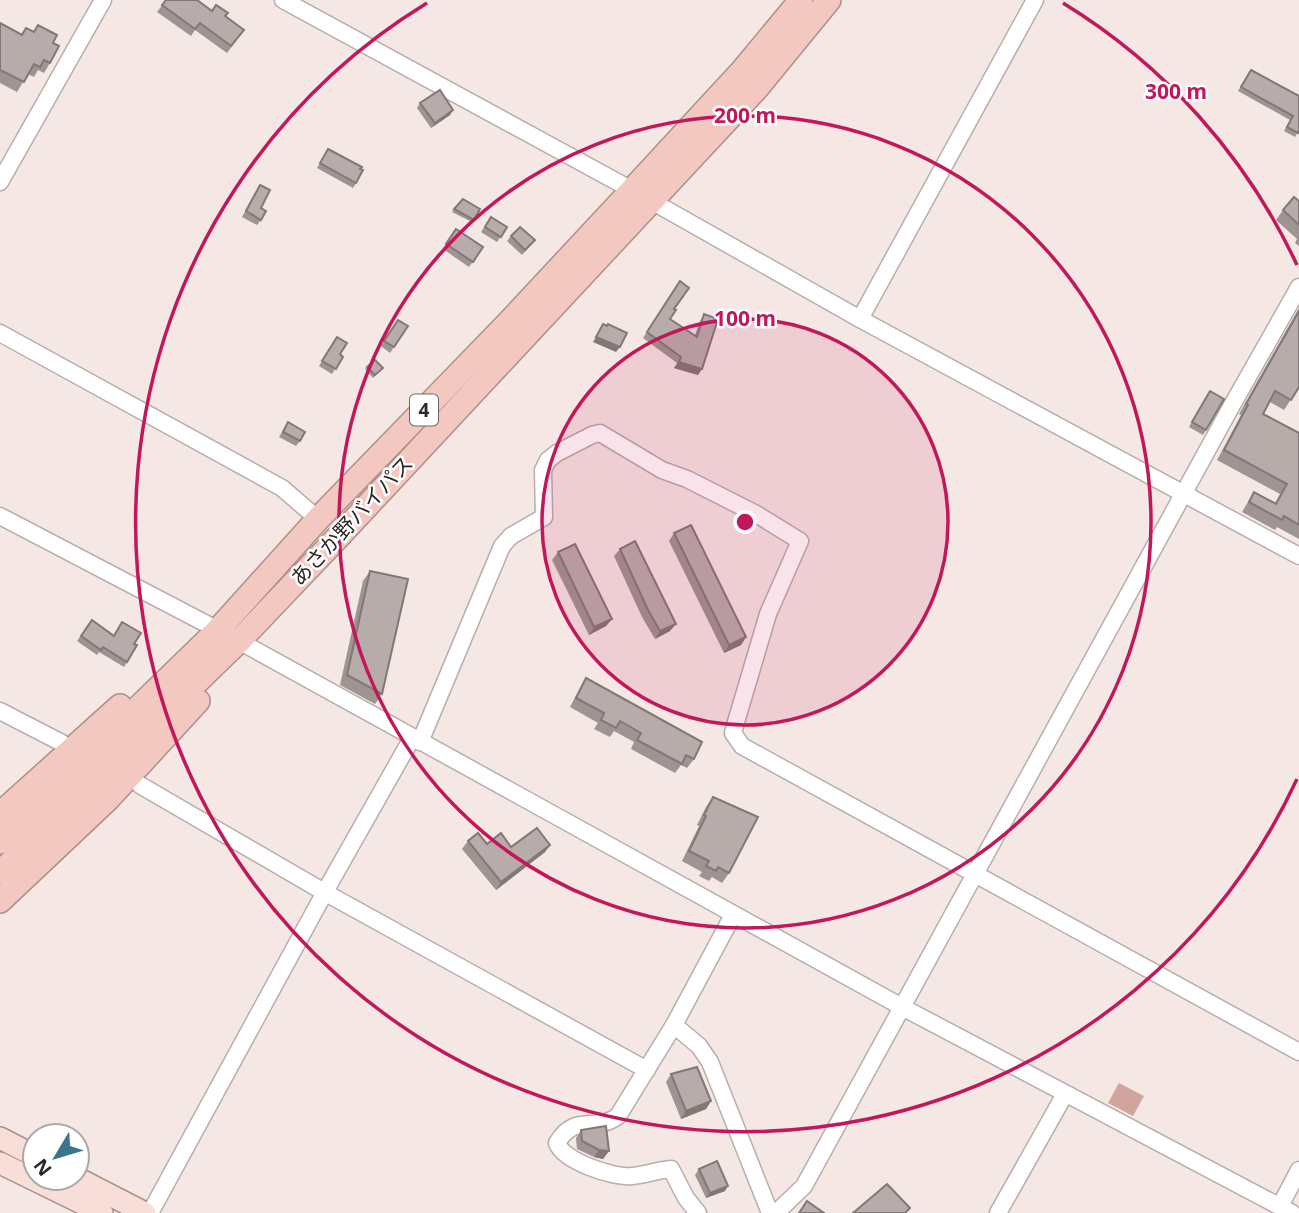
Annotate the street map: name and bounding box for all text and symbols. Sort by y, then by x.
text: 300 m [1145,77,1207,105]
text: 200 m [714,101,776,129]
text: 100 m [714,304,776,332]
road number: 4 [410,394,438,426]
street label: あさか野バイパス [284,449,419,591]
centre of rings [733,510,757,534]
north arrow [21,1122,91,1192]
text: N [28,1153,58,1182]

